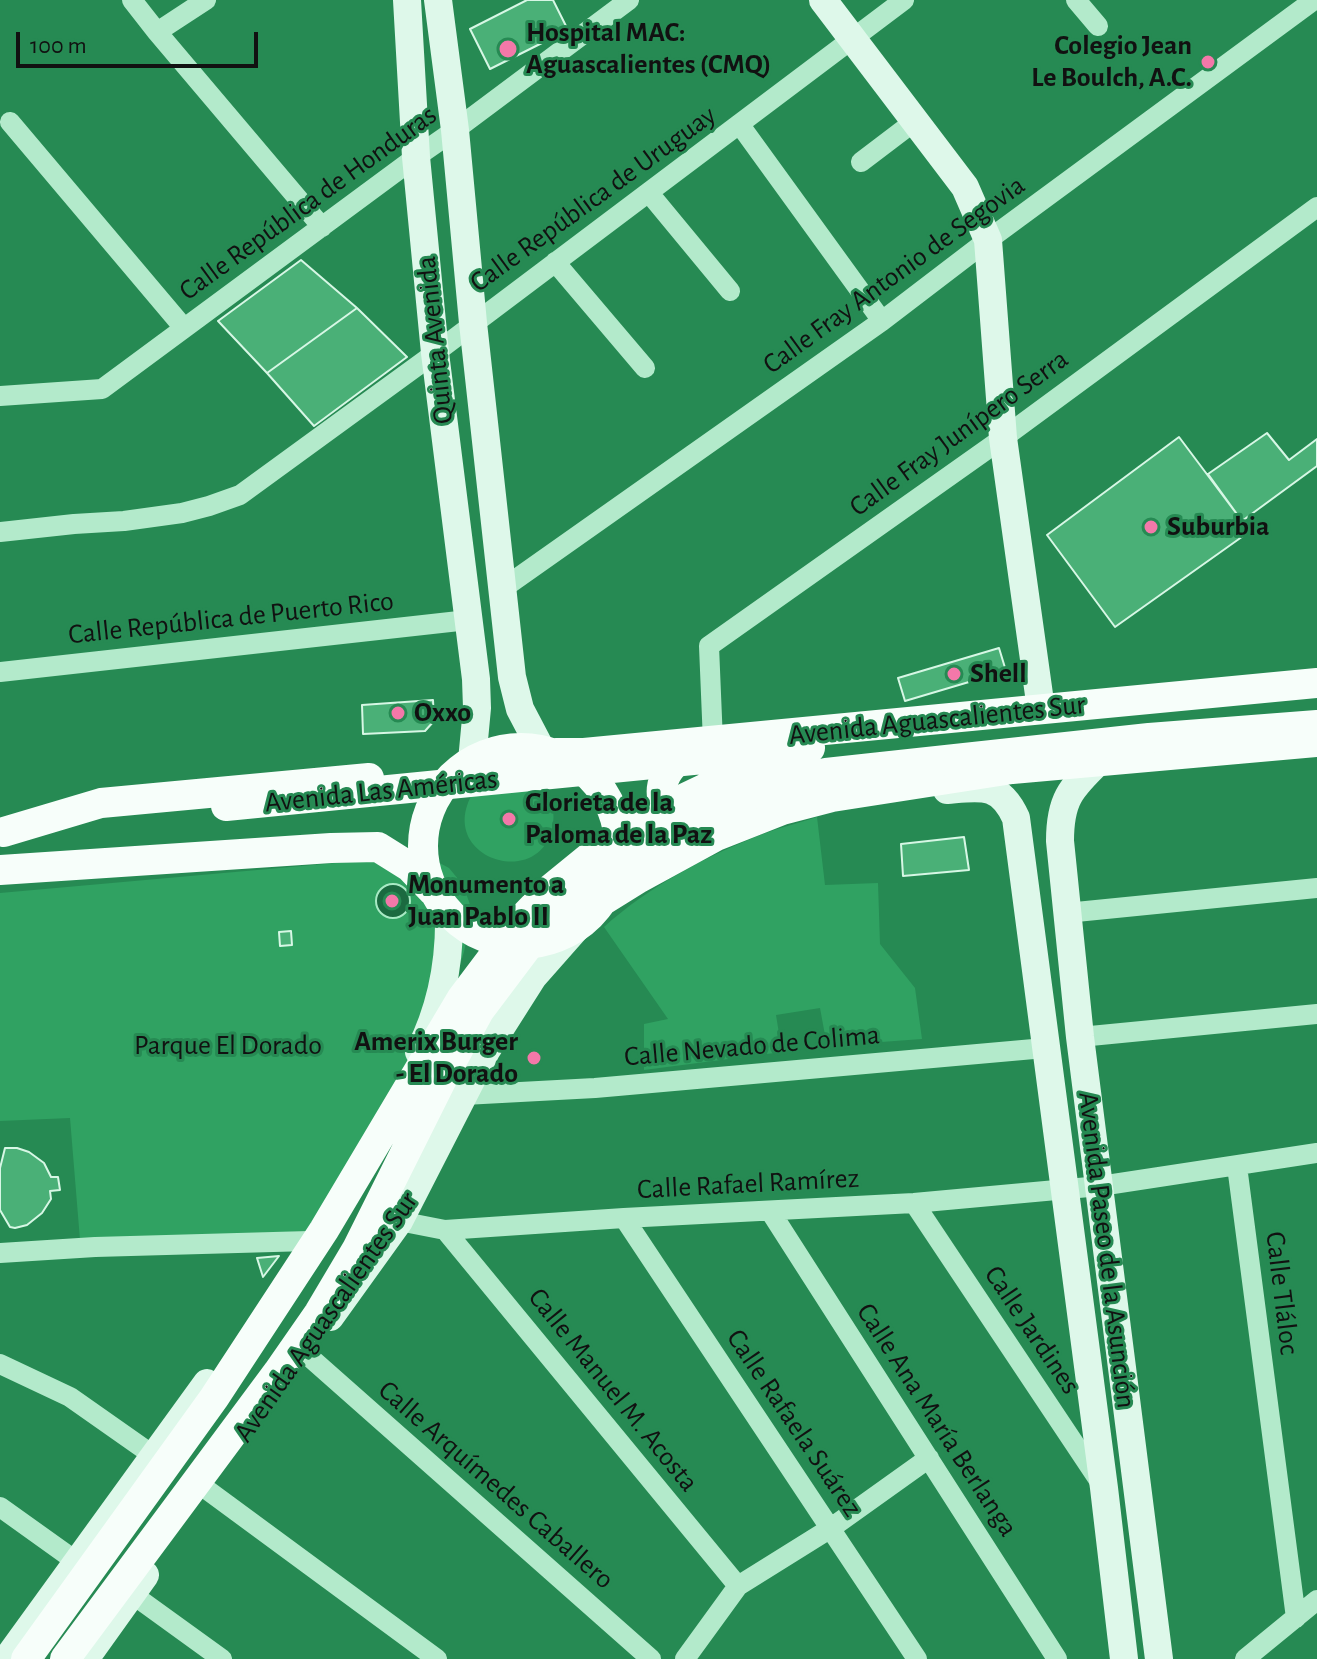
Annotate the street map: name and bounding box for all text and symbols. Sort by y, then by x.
scale bar [20,16,262,66]
place label: Hospital MAC: Aguascalientes (CMQ) [526,16,771,82]
place label: Colegio Jean Le Boulch, A.C. [1031,29,1192,95]
text: 100 m [30,34,87,58]
marker: Hospital MAC: Aguascalientes (CMQ) [497,38,519,60]
marker: Colegio Jean Le Boulch, A.C. [1199,53,1217,71]
street label: Calle República de Honduras [173,98,443,308]
street label: Calle República de Uruguay [463,98,723,300]
street label: Calle Fray Antonio de Segovia [756,169,1032,381]
street label: Quinta Avenida [409,254,461,426]
street label: Calle Fray Junípero Serra [843,342,1075,524]
place label: Suburbia [1167,510,1270,544]
marker: Suburbia [1142,518,1160,536]
street label: Calle República de Puerto Rico [67,584,395,652]
place label: Shell [970,657,1027,691]
marker: Shell [945,665,963,683]
street label: Avenida Aguascalientes Sur [787,688,1087,752]
place label: Oxxo [414,696,471,730]
marker: Oxxo [389,704,407,722]
street label: Avenida Las Américas [263,762,499,820]
place label: Glorieta de la Paloma de la Paz [525,786,712,852]
marker: Glorieta de la Paloma de la Paz [500,810,518,828]
place label: Monumento a Juan Pablo II [408,868,564,934]
marker: Monumento a Juan Pablo II [383,892,401,910]
street label: Calle Nevado de Colima [623,1018,881,1074]
place label: Amerix Burger - El Dorado [354,1025,518,1091]
park label: Parque El Dorado [134,1029,322,1063]
marker: Amerix Burger - El Dorado [525,1049,543,1067]
street label: Avenida Paseo de la Asunción [1071,1090,1143,1410]
street label: Calle Rafael Ramírez [636,1161,860,1207]
street label: Avenida Aguascalientes Sur [227,1185,425,1449]
street label: Calle Tláloc [1258,1230,1306,1356]
street label: Calle Jardines [977,1259,1087,1401]
street label: Calle Manuel M. Acosta [521,1281,705,1499]
street label: Calle Ana María Berlanga [849,1297,1025,1543]
street label: Calle Rafaela Suárez [719,1323,869,1523]
street label: Calle Arquímedes Caballero [371,1374,621,1596]

